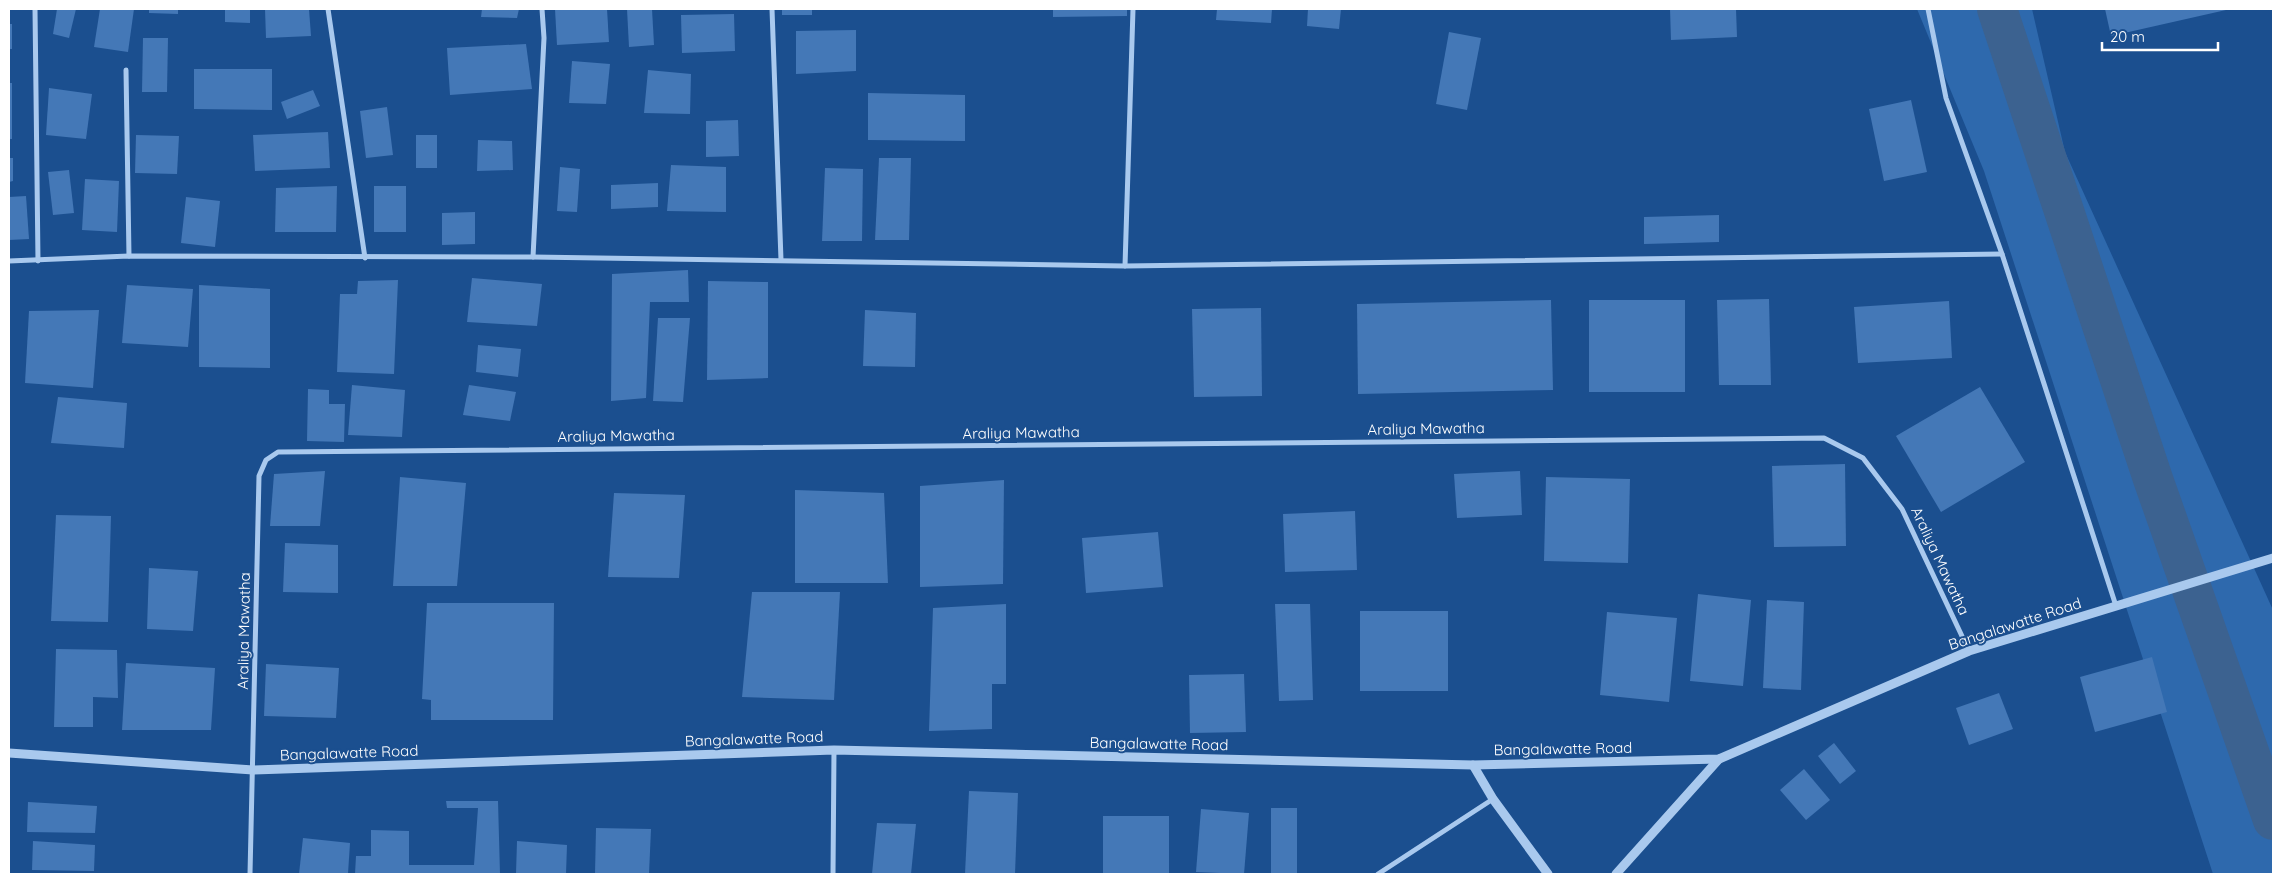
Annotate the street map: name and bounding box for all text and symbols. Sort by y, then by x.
scale bar [2102,20,2218,52]
text: 20 m [2110,27,2145,46]
street label: Araliya Mawatha [1367,418,1485,439]
street label: Araliya Mawatha [962,422,1080,443]
street label: Araliya Mawatha [557,425,675,446]
street label: Araliya Mawatha [1907,504,1974,618]
street label: Araliya Mawatha [233,572,254,690]
street label: Bangalawatte Road [1946,593,2084,654]
street label: Bangalawatte Road [684,727,824,750]
street label: Bangalawatte Road [1090,733,1228,754]
street label: Bangalawatte Road [1494,738,1632,759]
street label: Bangalawatte Road [279,741,419,764]

